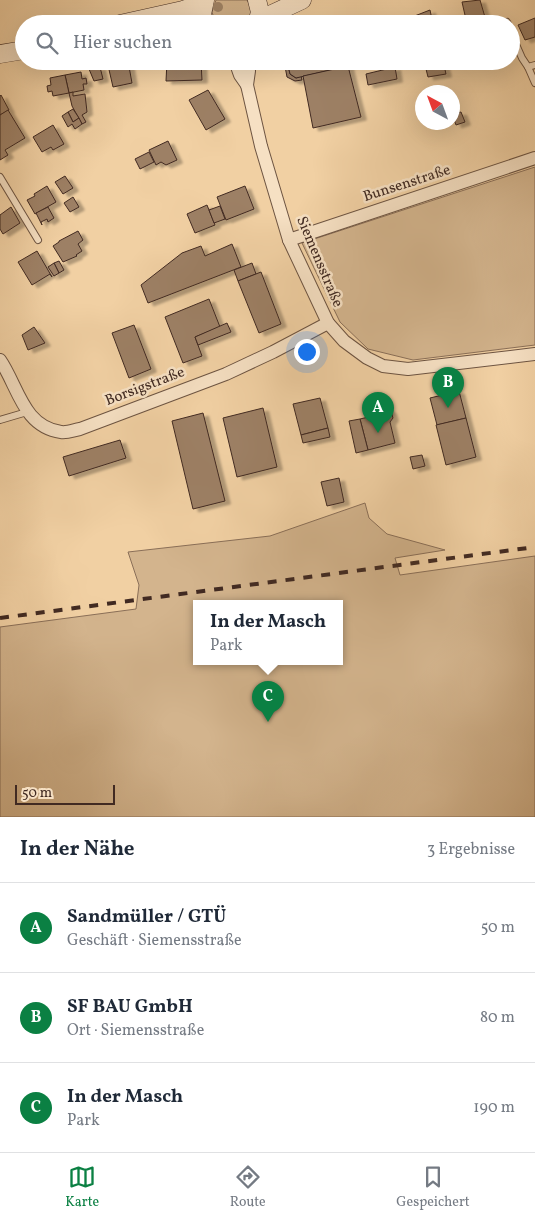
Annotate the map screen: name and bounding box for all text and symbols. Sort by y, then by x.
search box [15,15,520,70]
icon: search [33,29,61,57]
text: Hier suchen [73,30,172,56]
north arrow [415,85,460,130]
street label: Bunsenstraße [361,160,453,208]
street label: Siemensstraße [290,213,348,311]
your location [294,339,320,365]
street label: Borsigstraße [102,362,188,412]
pin: B [432,367,464,408]
pin: A [362,392,394,433]
popup [193,600,343,665]
text: In der Masch [210,609,326,635]
text: Park [210,635,243,657]
pin: C [252,681,284,722]
scale bar [15,782,115,805]
text: 50 m [22,784,52,803]
text: In der Nähe [20,835,135,864]
text: 3 Ergebnisse [427,839,515,861]
text: Sandmüller / GTÜ [67,904,226,930]
text: A [30,917,42,939]
text: 50 m [481,917,515,939]
text: Geschäft · Siemensstraße [67,930,242,952]
text: SF BAU GmbH [67,994,193,1020]
text: B [31,1007,41,1029]
text: 80 m [480,1007,515,1029]
text: Ort · Siemensstraße [67,1020,204,1042]
text: In der Masch [67,1084,183,1110]
text: C [31,1097,41,1119]
text: 190 m [473,1097,515,1119]
text: Park [67,1110,100,1132]
tab: Karte [65,1163,99,1212]
tab: Route [230,1163,266,1212]
tab: Gespeichert [396,1163,470,1212]

